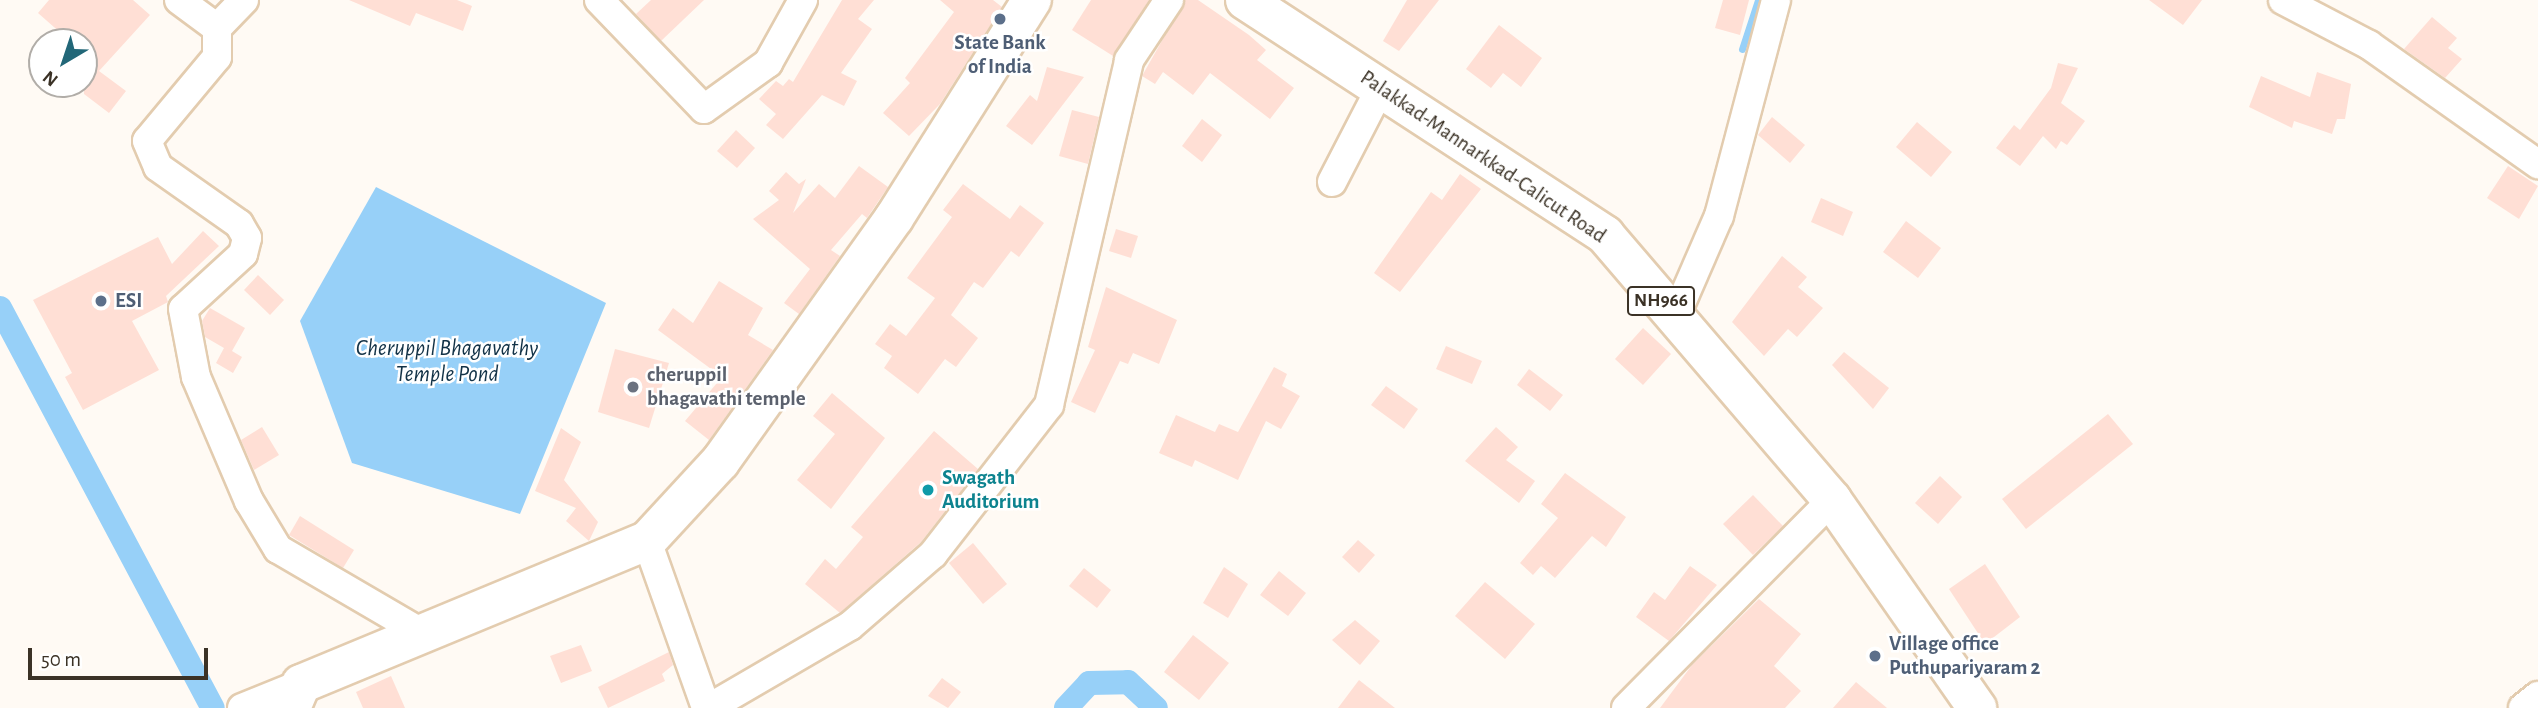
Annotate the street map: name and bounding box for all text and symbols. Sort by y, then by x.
marker: State Bank of India [992,11,1008,27]
north arrow [28,28,98,98]
place label: State Bank of India [954,30,1046,80]
street label: Palakkad-Mannarkkad-Calicut Road [1355,65,1611,249]
text: N [40,67,62,90]
road number: NH966 [1626,286,1696,316]
place label: ESI [115,288,142,314]
marker: ESI [93,293,109,309]
water label: Cheruppil Bhagavathy Temple Pond [356,335,538,389]
place label: cheruppil bhagavathi temple [647,362,806,412]
marker: cheruppil bhagavathi temple [625,379,641,395]
place label: Swagath Auditorium [942,465,1039,515]
marker: Swagath Auditorium [920,482,936,498]
place label: Village office Puthupariyaram 2 [1889,631,2040,681]
scale bar [32,634,212,678]
marker: Village office Puthupariyaram 2 [1867,648,1883,664]
text: 50 m [41,649,81,670]

